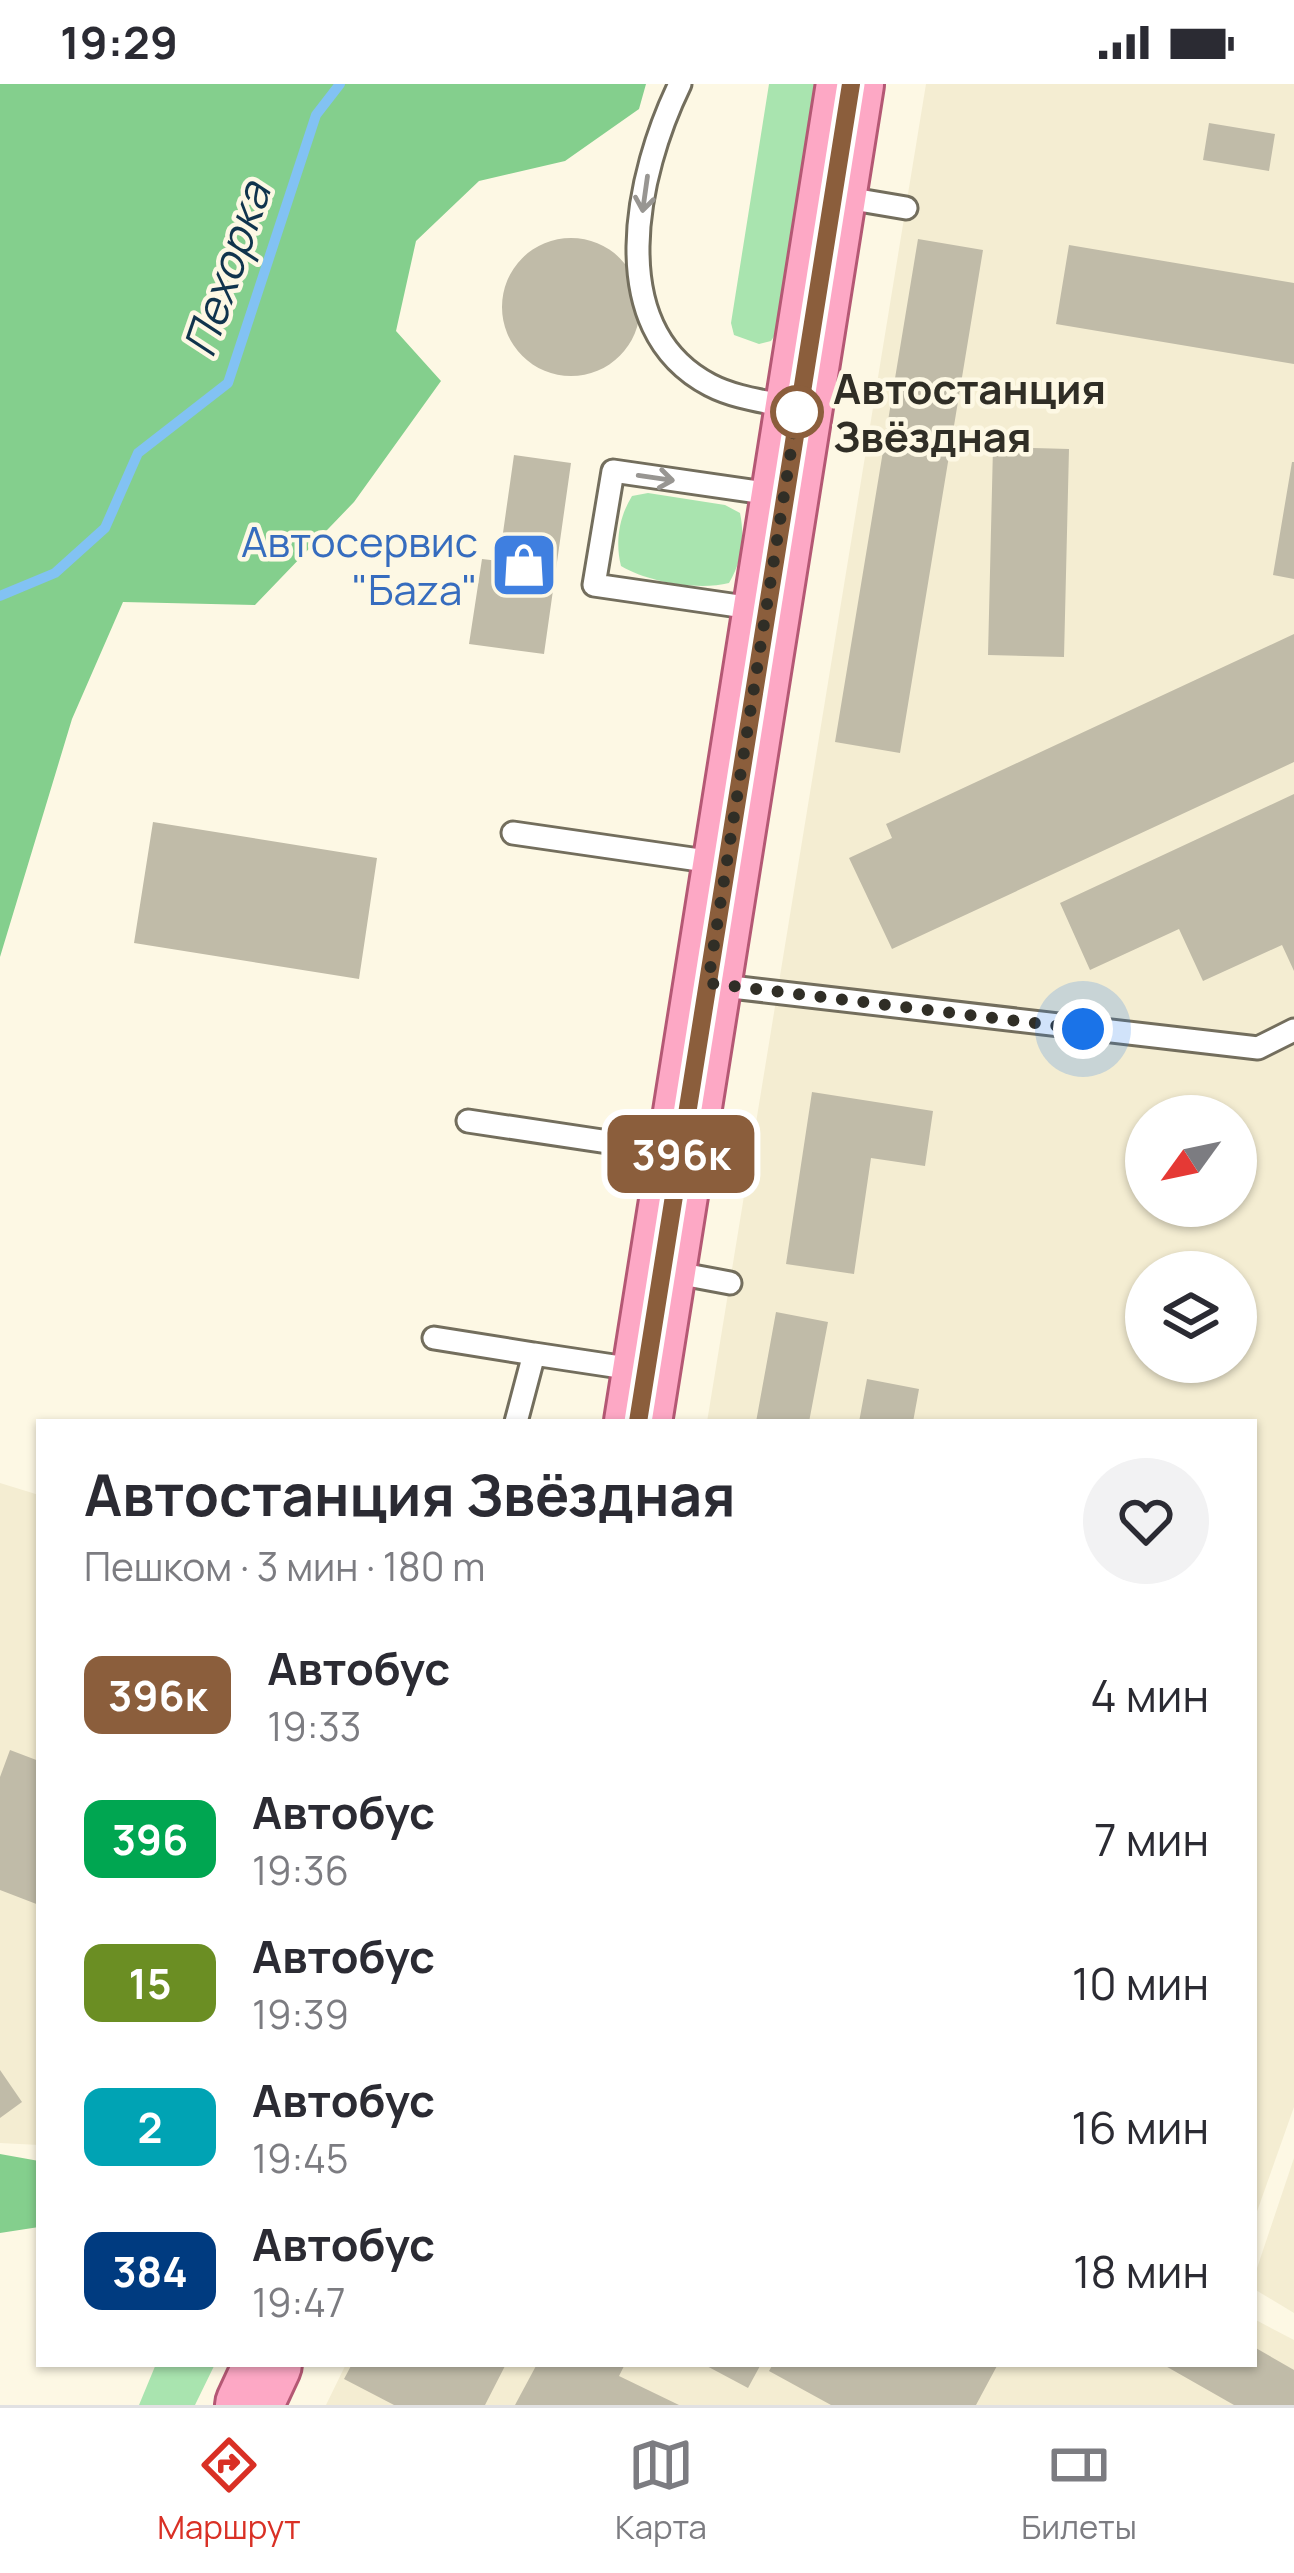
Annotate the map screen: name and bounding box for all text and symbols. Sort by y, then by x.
text: 19:29 [60,11,178,73]
water label: Пехорка [167,172,285,364]
one-way arrow [633,174,656,213]
place label: Автостанция Звёздная [833,359,1106,465]
marker: Автостанция Звёздная [772,387,822,437]
one-way arrow [636,467,675,490]
place label: Автосервис "Баzа" [241,512,478,618]
shop icon: Автосервис "Баzа" [489,530,559,600]
your location [1053,999,1113,1059]
north arrow [1125,1095,1257,1227]
map controls [1125,1095,1257,1383]
line badge: 396к [597,1115,765,1193]
text: 396к [631,1125,731,1183]
button: layers [1125,1251,1257,1383]
text: Автостанция Звёздная [84,1455,735,1533]
button: heart [1083,1458,1209,1584]
text: Пешком · 3 мин · 180 m [84,1539,485,1593]
text: Автобус [267,1637,450,1699]
text: 4 мин [1090,1664,1209,1726]
text: 396к [108,1666,207,1724]
text: 19:33 [267,1699,361,1753]
text: Автобус [252,1781,435,1843]
text: 7 мин [1094,1808,1209,1870]
text: 396 [112,1810,188,1868]
text: 19:36 [252,1843,349,1897]
text: Автобус [252,1925,435,1987]
text: 10 мин [1072,1952,1209,2014]
text: 15 [128,1954,172,2012]
text: 19:39 [252,1987,349,2041]
text: Автобус [252,2069,435,2131]
text: 16 мин [1071,2096,1209,2158]
text: 2 [137,2098,163,2156]
text: 19:45 [252,2131,349,2185]
text: Автобус [252,2213,435,2275]
text: 18 мин [1073,2240,1209,2302]
text: 384 [112,2242,188,2300]
text: 19:47 [252,2275,346,2329]
tab: Маршрут [157,2432,301,2549]
tab: Карта [615,2432,707,2549]
tab: Билеты [1021,2432,1137,2549]

